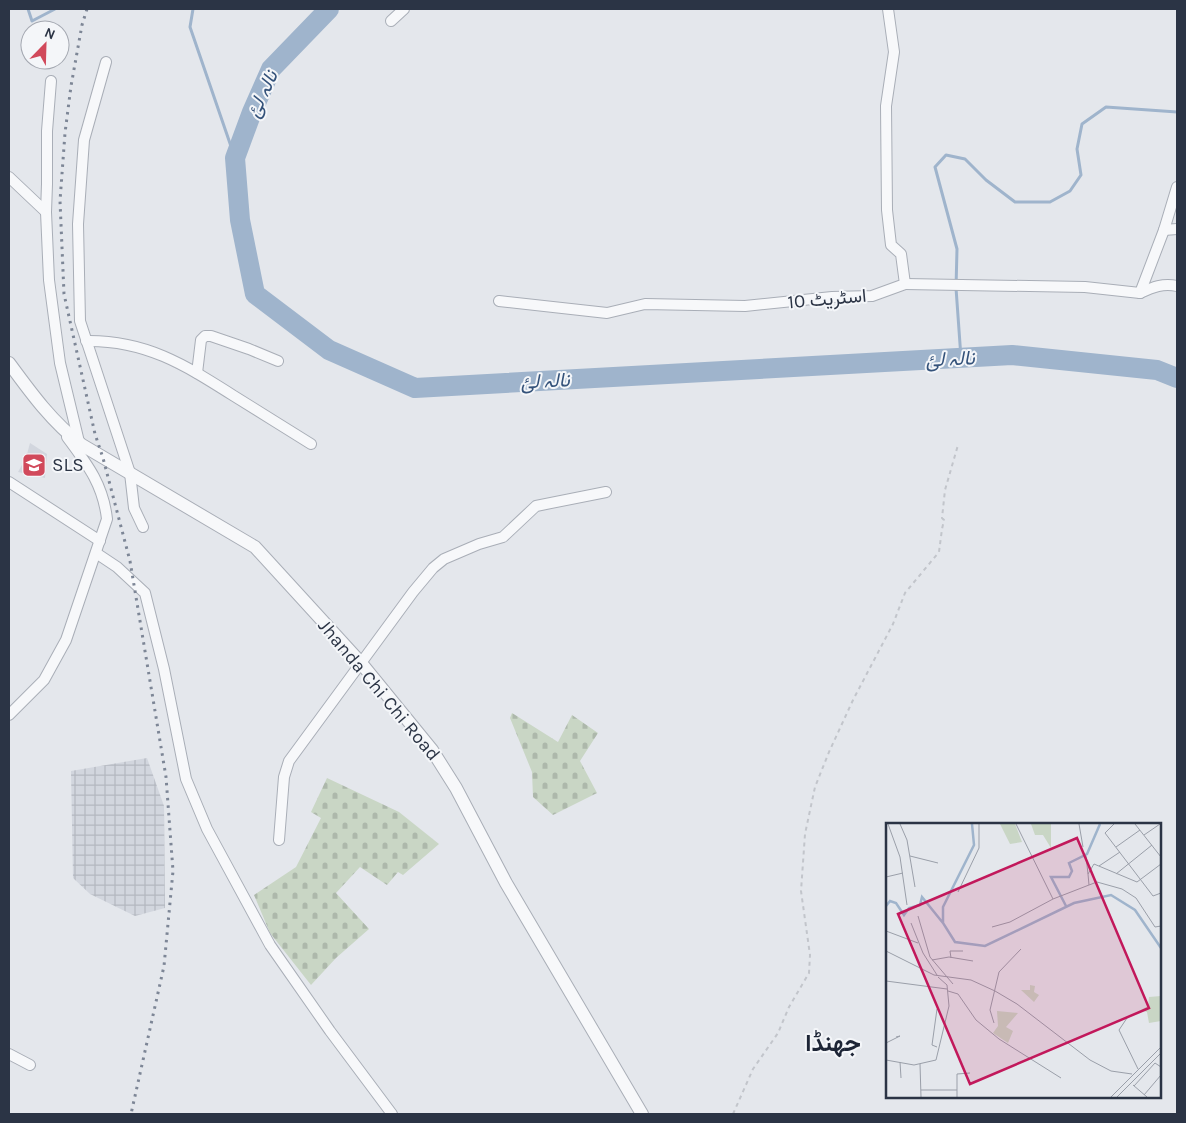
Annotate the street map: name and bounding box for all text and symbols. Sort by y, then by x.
north arrow [20,20,70,70]
text: N [42,24,58,43]
water label: نالہ لئ [241,66,284,122]
street label: اسٹریٹ 10 [787,285,867,313]
water label: نالہ لئ [925,346,976,373]
water label: نالہ لئ [520,368,571,395]
school or university icon: SLS [21,452,47,478]
place label: SLS [52,454,84,476]
street label: Jhanda Chi Chi Road [313,615,445,765]
inset map [886,823,1161,1098]
district label: جھنڈا [805,1029,861,1058]

